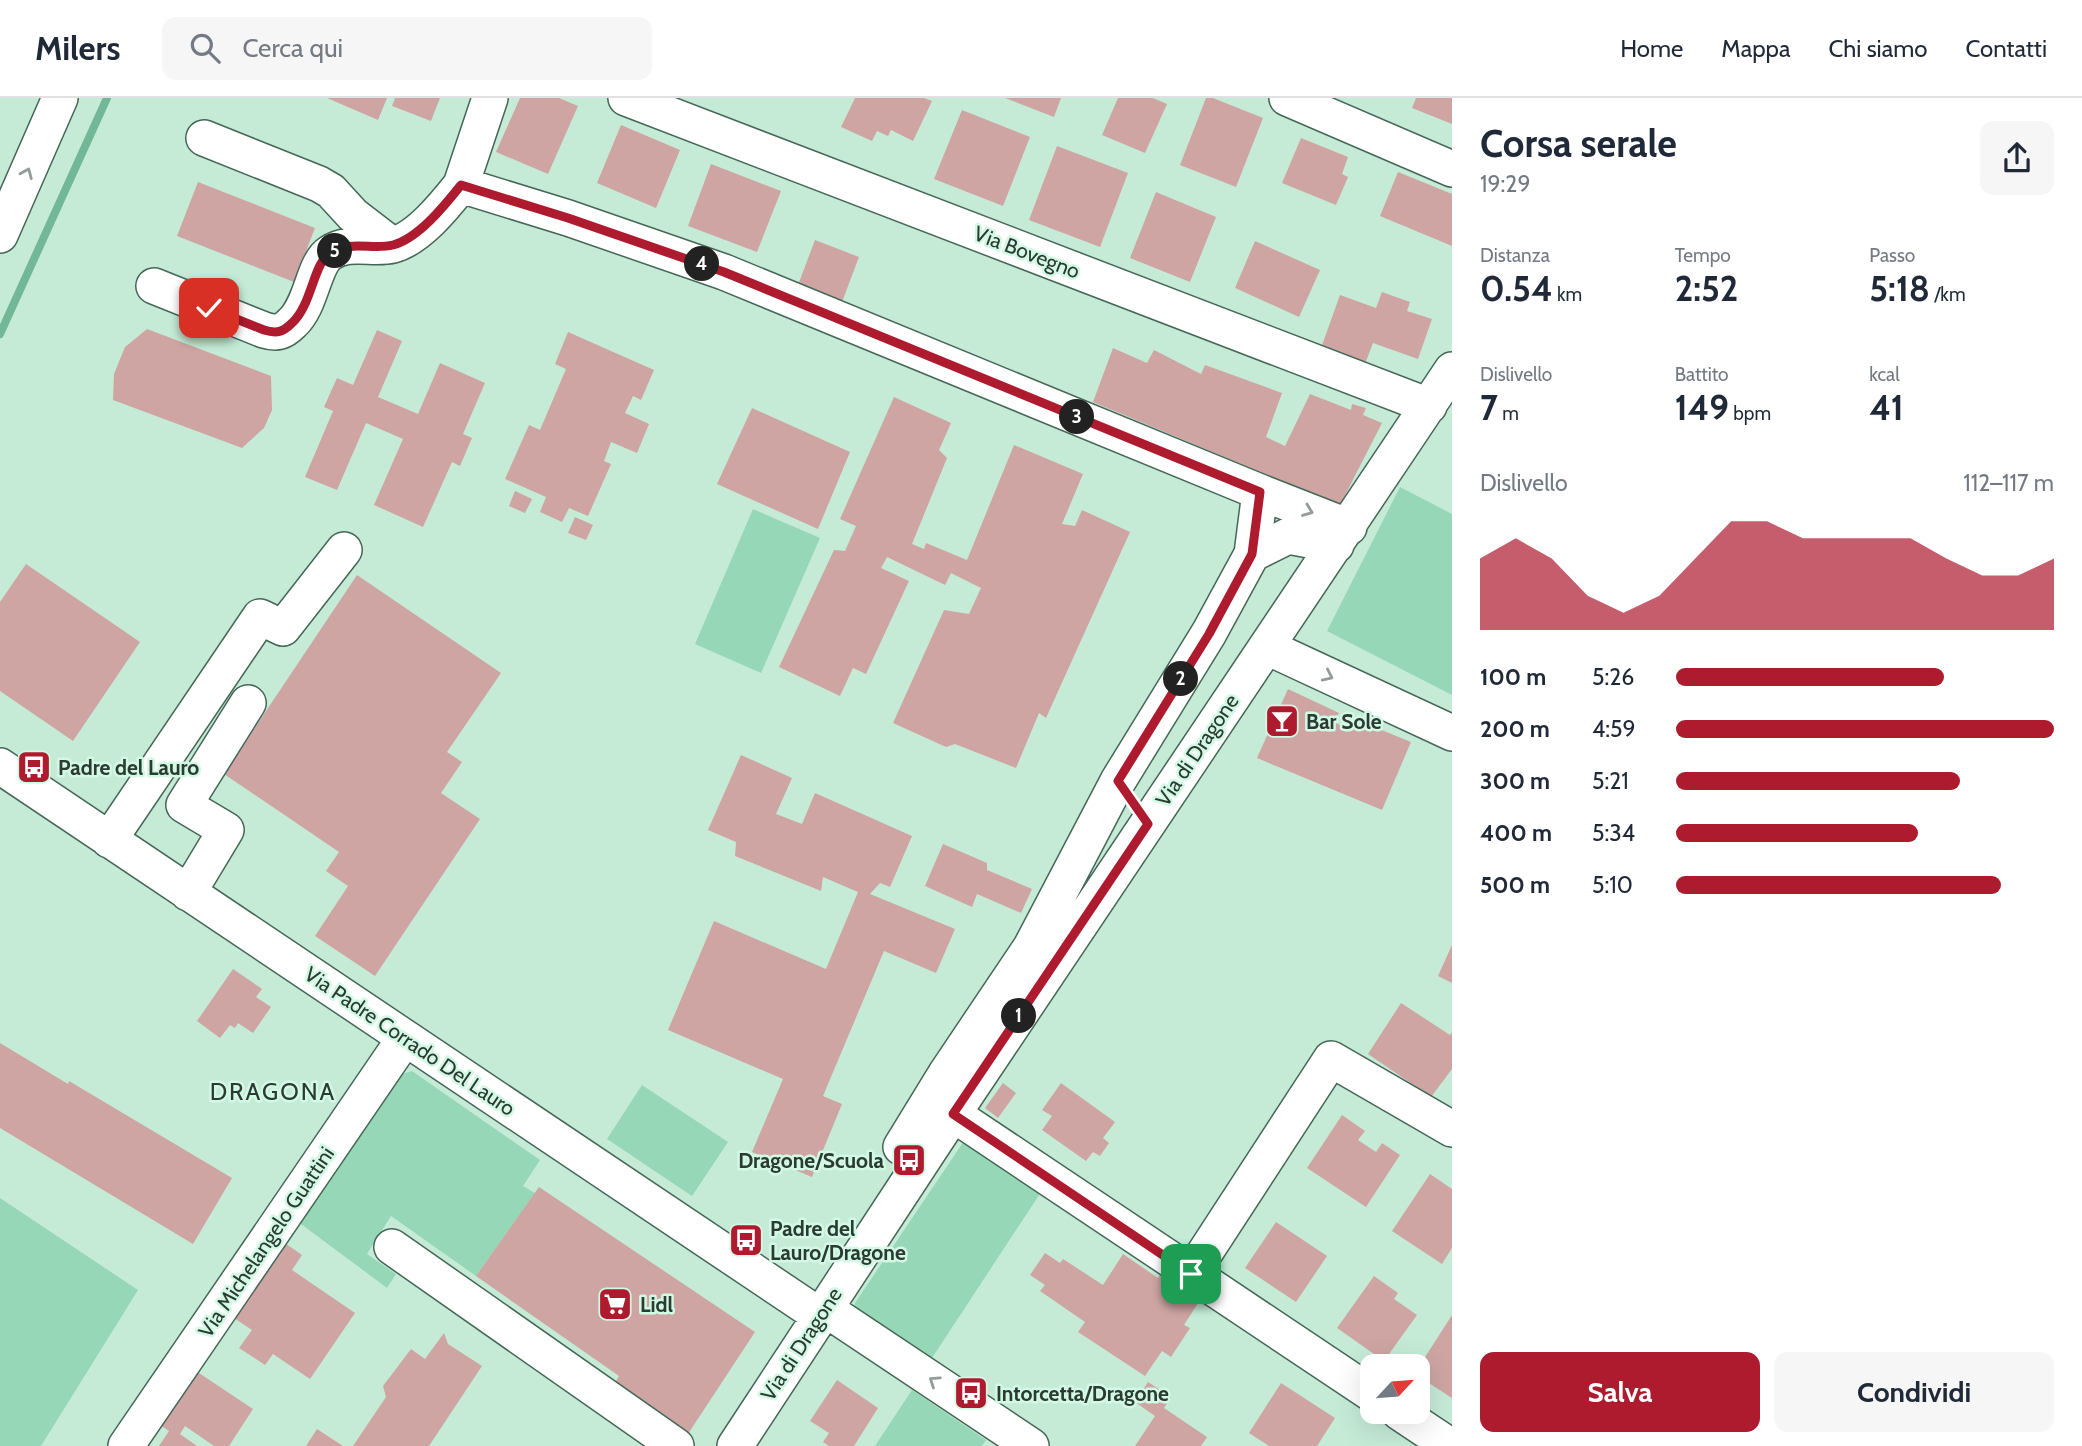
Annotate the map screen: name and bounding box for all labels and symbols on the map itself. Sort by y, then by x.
one-way arrow [19,168,33,180]
street label: Via Bovegno [970,220,1084,284]
pin: 5 [318,234,352,268]
pin: 4 [684,246,720,282]
pin [179,278,239,338]
pin: 3 [1060,400,1094,434]
one-way arrow [1301,502,1313,516]
pin: 2 [1164,662,1198,696]
one-way arrow [1321,668,1333,682]
street label: Via di Dragone [1150,689,1244,811]
bar icon: Bar Sole [1263,702,1301,740]
place label: Bar Sole [1306,709,1382,734]
bus stop icon: Padre del Lauro [15,748,53,786]
place label: Padre del Lauro [58,755,199,780]
street label: Via Padre Corrado Del Lauro [300,961,520,1121]
pin: 1 [1002,998,1036,1034]
district label: DRAGONA [210,1077,336,1106]
bus stop icon: Dragone/Scuola [890,1141,928,1179]
street label: Via Michelangelo Guattini [193,1142,339,1342]
place label: Dragone/Scuola [738,1148,885,1173]
place label: Padre del Lauro/Dragone [770,1216,906,1265]
bus stop icon: Padre del Lauro/Dragone [727,1221,765,1259]
pin [1161,1244,1221,1304]
street label: Via di Dragone [755,1282,847,1405]
supermarket icon: Lidl [596,1285,634,1323]
place label: Lidl [640,1292,674,1317]
north arrow [1360,1354,1430,1424]
bus stop icon: Intorcetta/Dragone [952,1374,990,1412]
one-way arrow [928,1376,941,1389]
place label: Intorcetta/Dragone [996,1381,1169,1406]

